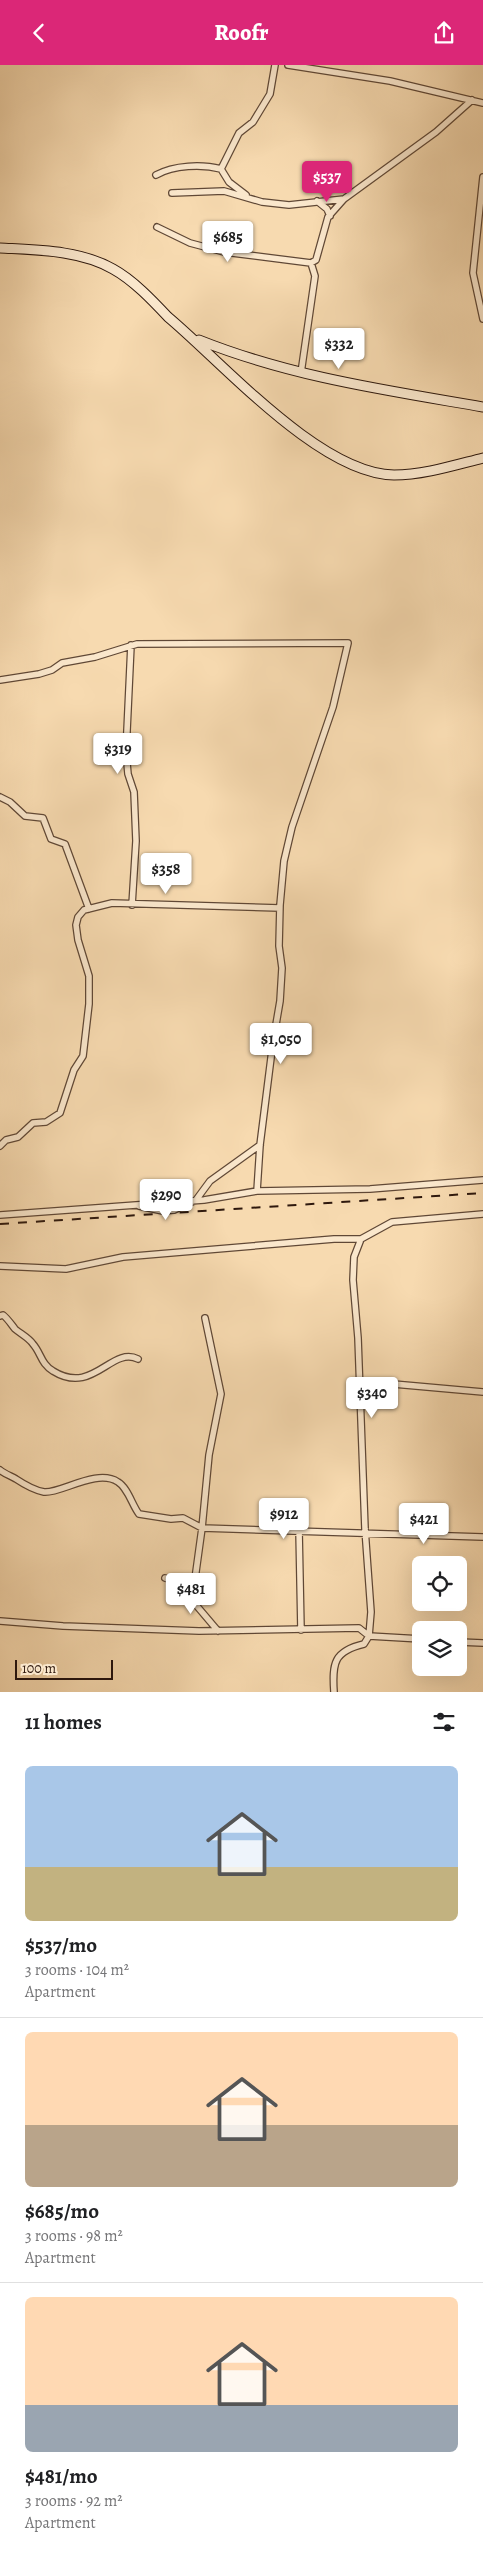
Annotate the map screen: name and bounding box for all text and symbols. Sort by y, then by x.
text: Roofr [215,18,268,48]
icon: back [25,19,53,47]
icon: share [430,19,458,47]
pin: $537 [297,161,357,203]
text: $537 [313,166,341,188]
pin: $685 [198,221,258,263]
text: $685 [213,226,243,248]
pin: $332 [309,327,369,370]
text: $332 [325,333,353,355]
pin: $319 [88,733,148,775]
text: $319 [104,738,132,760]
pin: $358 [136,853,196,895]
text: $358 [152,858,180,880]
pin: $1,050 [240,1023,322,1065]
text: $1,050 [261,1028,301,1050]
pin: $290 [136,1179,196,1221]
text: $290 [151,1184,181,1206]
pin: $340 [342,1377,402,1419]
text: $340 [357,1382,387,1404]
pin: $912 [254,1497,314,1540]
text: $912 [270,1503,298,1525]
pin: $421 [394,1503,454,1545]
text: $421 [410,1508,438,1530]
map controls [412,1556,467,1676]
button: locate [412,1556,467,1611]
pin: $481 [161,1573,221,1615]
text: $481 [177,1578,205,1600]
button: layers [412,1621,467,1676]
scale bar [15,1657,112,1680]
text: 100 m [22,1659,56,1678]
text: 11 homes [25,1708,102,1736]
icon: filters [430,1708,458,1736]
icon: home [197,1799,287,1889]
text: $537/mo [25,1931,97,1959]
text: 3 rooms · 104 m² [25,1959,129,1981]
text: Apartment [25,1981,96,2003]
icon: home [197,2064,287,2154]
text: $685/mo [25,2197,99,2225]
text: 3 rooms · 98 m² [25,2225,123,2247]
text: Apartment [25,2247,96,2269]
icon: home [197,2329,287,2419]
text: $481/mo [25,2462,98,2490]
text: 3 rooms · 92 m² [25,2490,123,2512]
text: Apartment [25,2512,96,2534]

